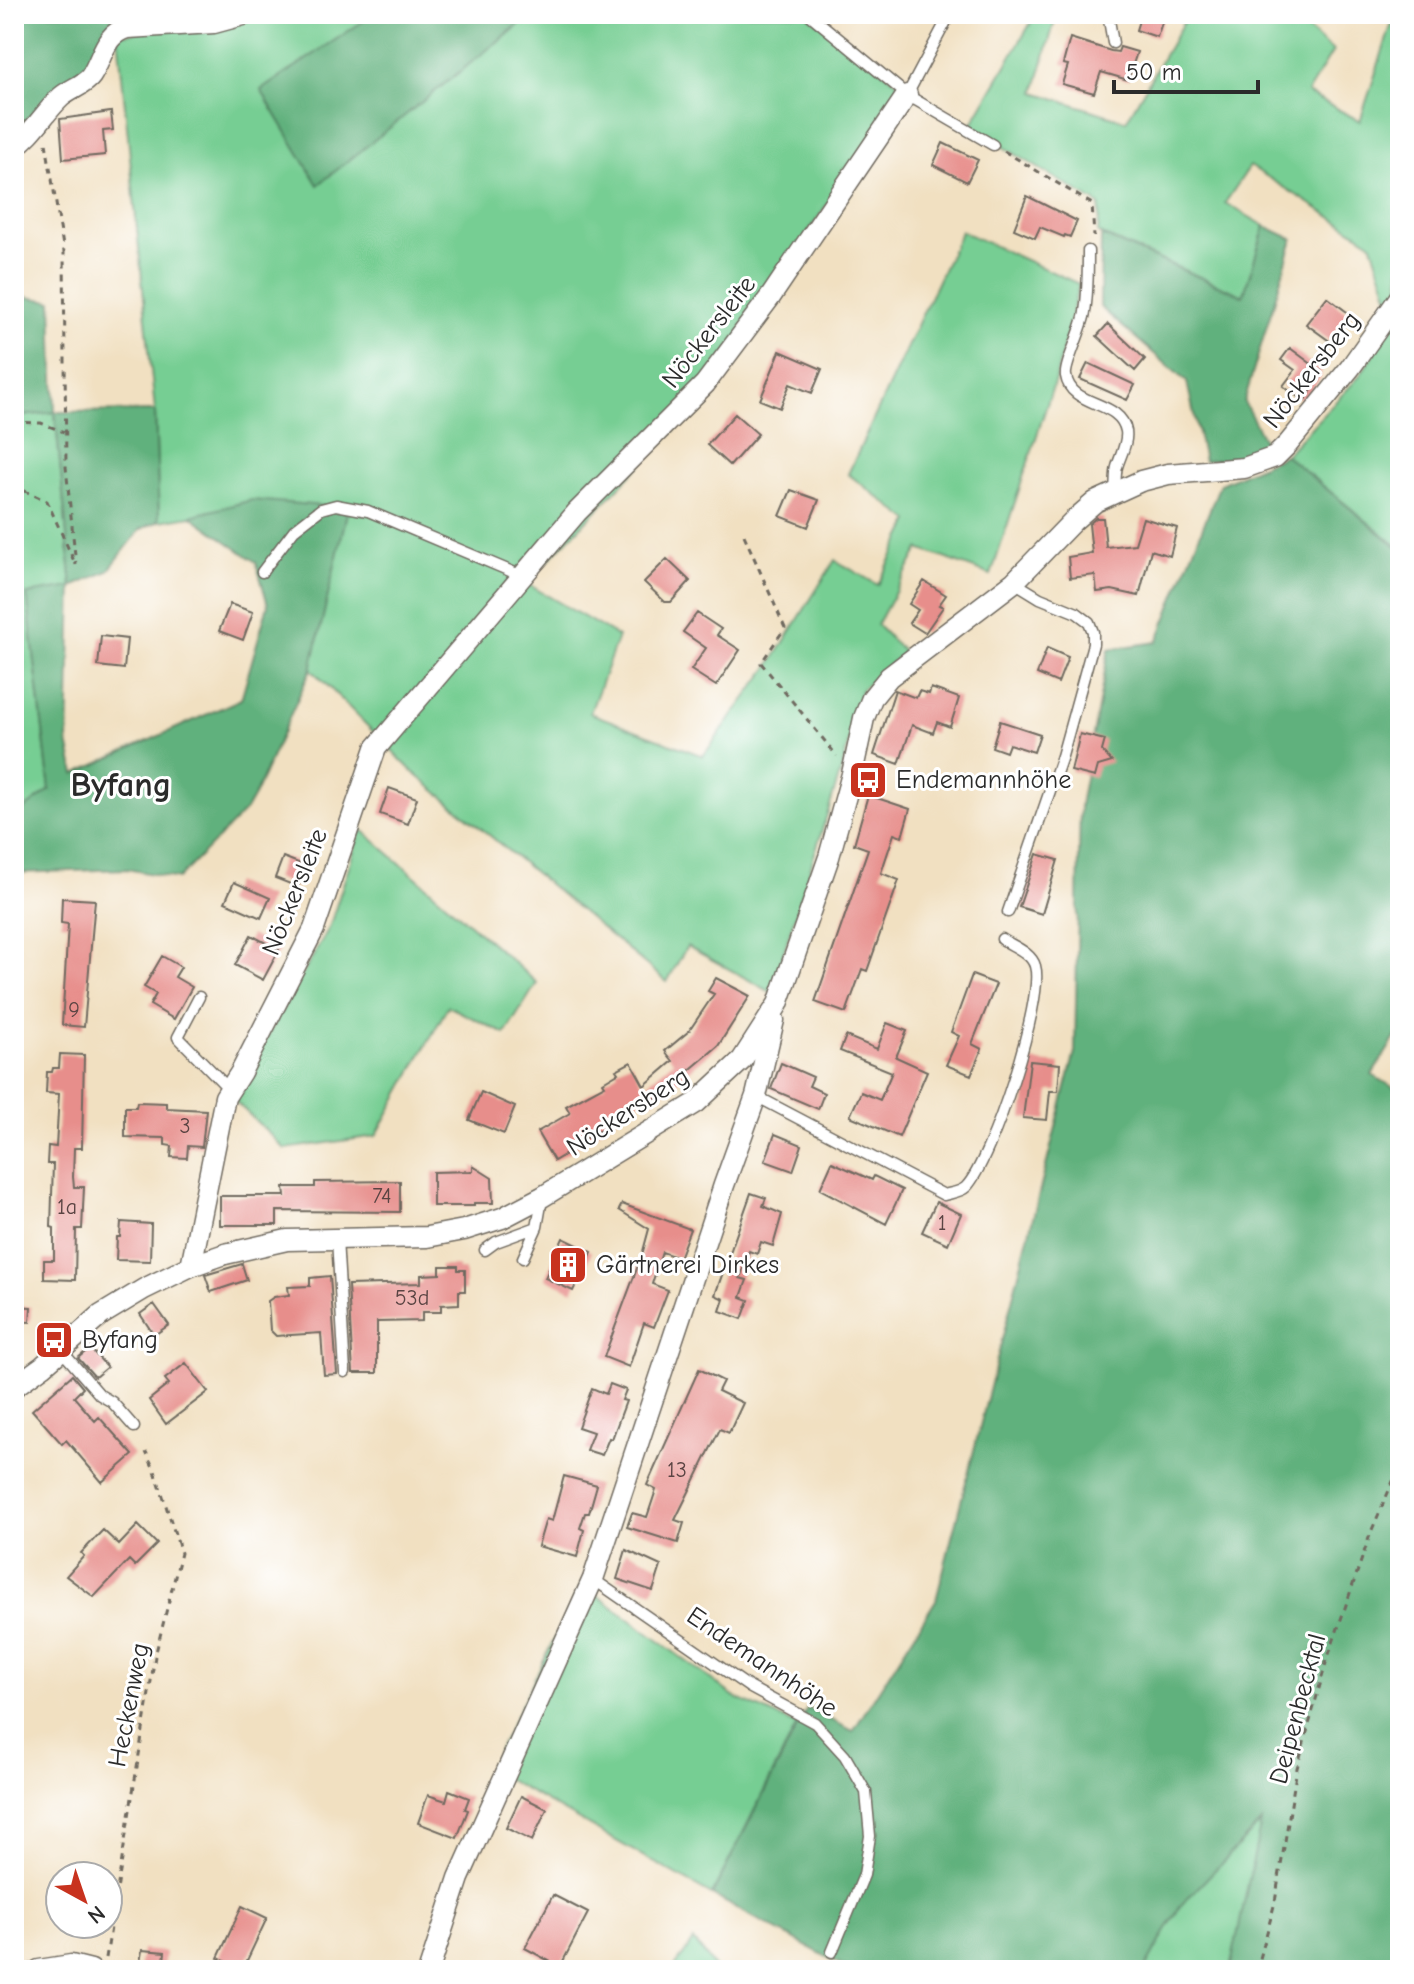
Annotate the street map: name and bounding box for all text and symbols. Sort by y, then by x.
scale bar [1114,44,1258,94]
text: 50 m [1126,58,1182,86]
street label: Nöckersleite [656,270,762,394]
street label: Nöckersberg [1257,306,1367,434]
bus stop icon: Endemannhöhe [847,759,889,801]
district label: Byfang [71,765,171,805]
place label: Endemannhöhe [896,765,1071,795]
street label: Nöckersleite [256,824,334,960]
house number: 9 [68,997,80,1023]
street label: Nöckersberg [561,1061,695,1163]
house number: 3 [179,1113,191,1139]
house number: 74 [372,1183,392,1209]
house number: 1a [57,1194,77,1220]
house number: 1 [938,1210,946,1236]
building icon: Gärtnerei Dirkes [547,1244,589,1286]
place label: Gärtnerei Dirkes [596,1250,779,1280]
house number: 53d [395,1285,429,1311]
bus stop icon: Byfang [33,1319,75,1361]
place label: Byfang [82,1325,158,1355]
house number: 13 [667,1457,687,1483]
street label: Endemannhöhe [681,1601,843,1723]
street label: Deipenbecktal [1264,1631,1332,1787]
street label: Heckenweg [102,1640,156,1770]
north arrow [44,1860,124,1940]
text: N [82,1900,110,1929]

